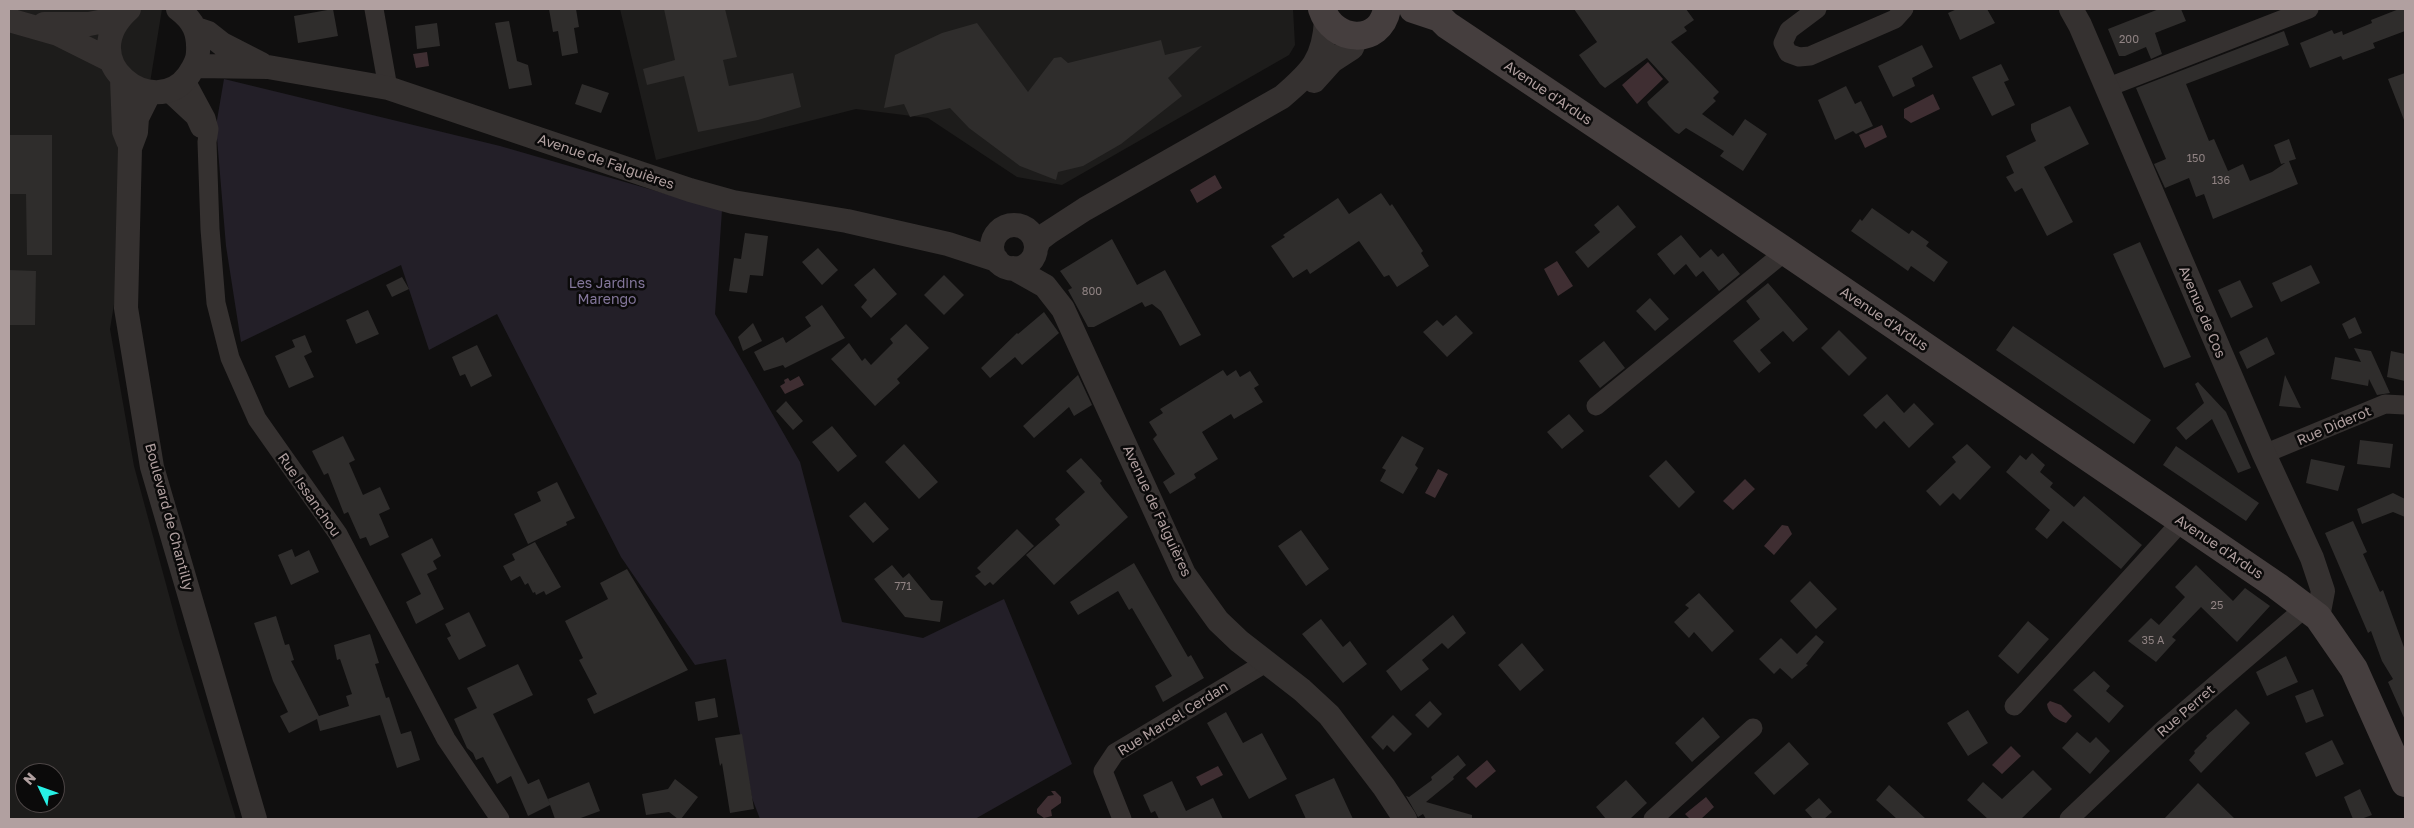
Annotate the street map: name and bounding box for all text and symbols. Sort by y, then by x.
house number: 200 [2119,33,2139,47]
street label: Avenue d'Ardus [1501,57,1595,129]
street label: Avenue de Falguières [536,131,676,193]
house number: 150 [2187,152,2205,166]
house number: 136 [2212,174,2230,188]
street label: Avenue de Cos [2175,263,2229,361]
park label: Les Jardins Marengo [569,276,645,308]
street label: Avenue d'Ardus [1837,283,1931,355]
house number: 800 [1082,285,1102,299]
street label: Rue Diderot [2294,403,2374,449]
street label: Boulevard de Chantilly [141,442,197,592]
street label: Avenue de Falguières [1119,443,1195,579]
street label: Rue Issanchou [274,450,344,540]
street label: Avenue d'Ardus [2172,511,2266,583]
house number: 771 [895,580,911,594]
house number: 25 [2211,599,2223,613]
house number: 35 A [2142,634,2164,648]
street label: Rue Marcel Cerdan [1115,678,1231,760]
street label: Rue Perret [2154,681,2218,741]
north arrow [15,763,65,813]
text: N [19,769,39,788]

